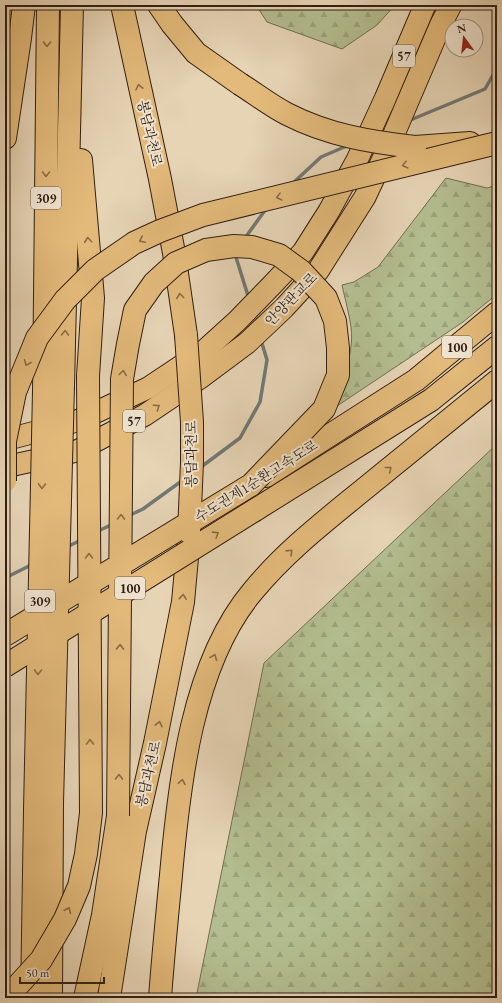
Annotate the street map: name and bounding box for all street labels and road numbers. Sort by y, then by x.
road number: 57 [393,45,415,67]
street label: 봉담과천로 [134,98,166,168]
road number: 309 [31,187,61,209]
street label: 안양판교로 [261,268,321,330]
road number: 100 [442,336,472,358]
road number: 57 [123,410,145,432]
street label: 봉담과천로 [182,420,200,488]
street label: 수도권제1순환고속도로 [191,436,321,526]
road number: 100 [115,577,145,599]
road number: 309 [25,590,55,612]
street label: 봉담과천로 [132,739,164,809]

